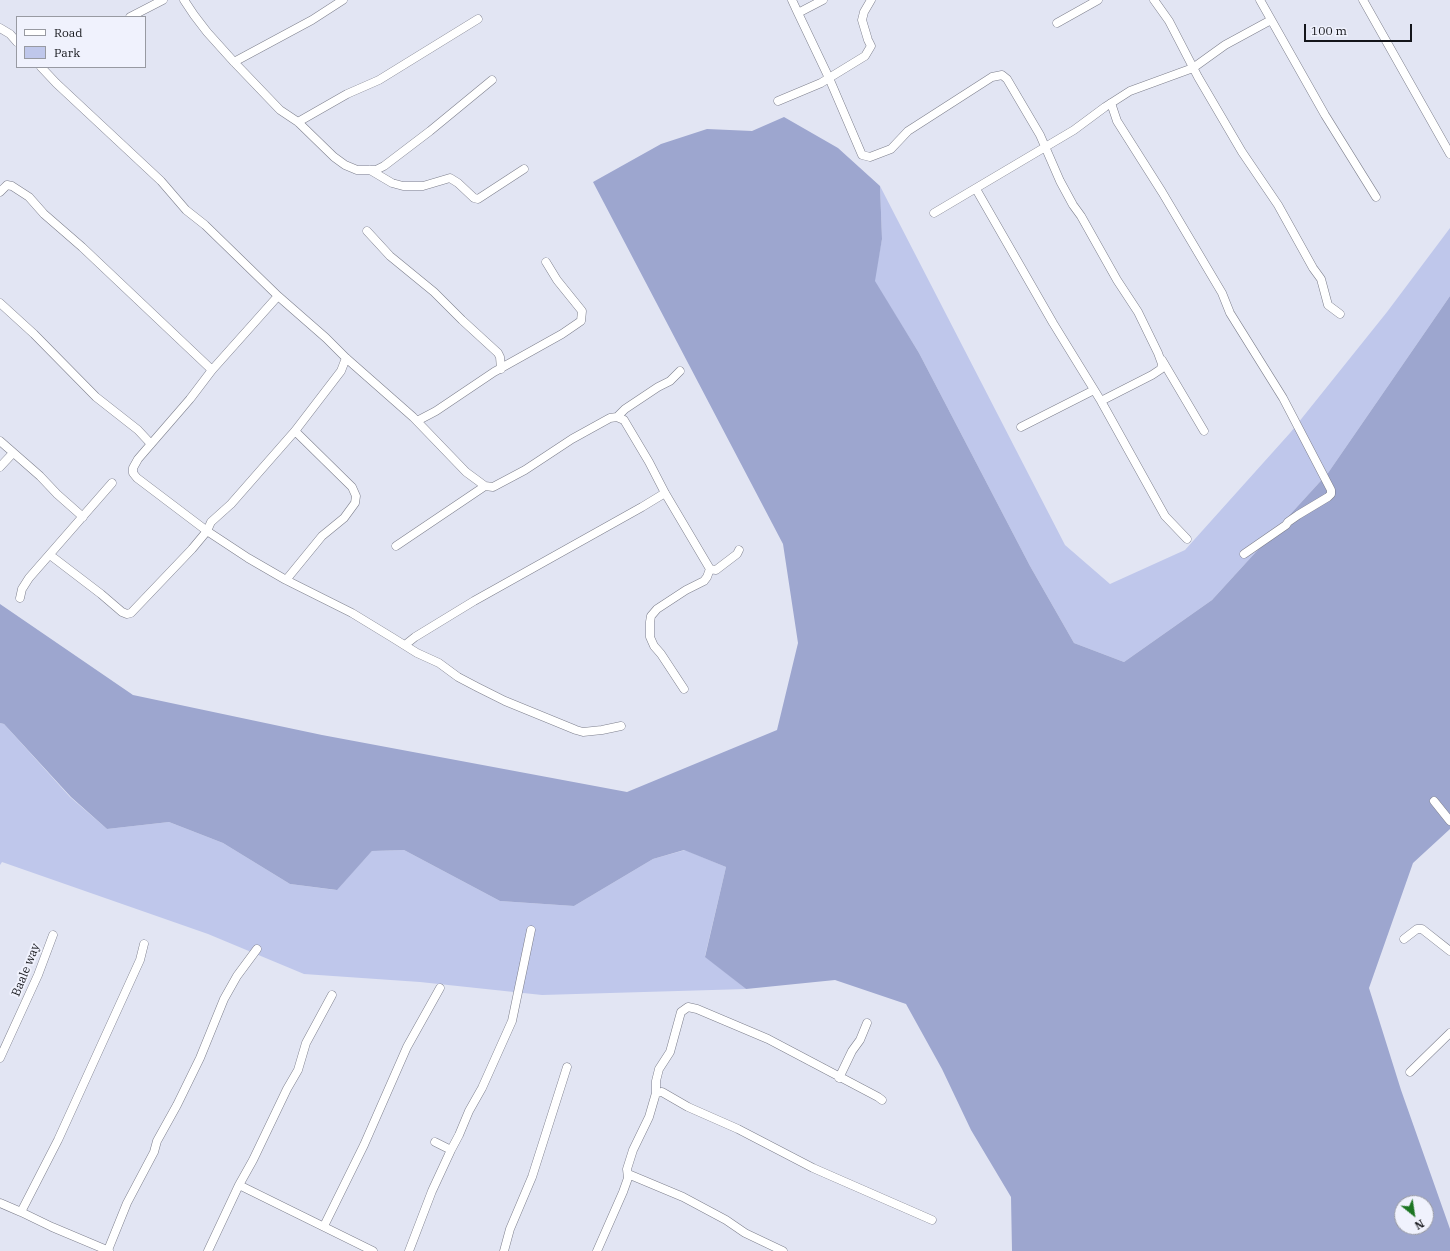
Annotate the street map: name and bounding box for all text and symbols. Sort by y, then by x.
legend [16,16,146,68]
scale bar [1306,16,1414,42]
text: 100 m [1311,23,1347,38]
text: Road [54,25,83,40]
text: Park [54,45,80,60]
street label: Baale way [9,941,43,999]
north arrow [1394,1195,1434,1235]
text: N [1412,1216,1427,1233]

